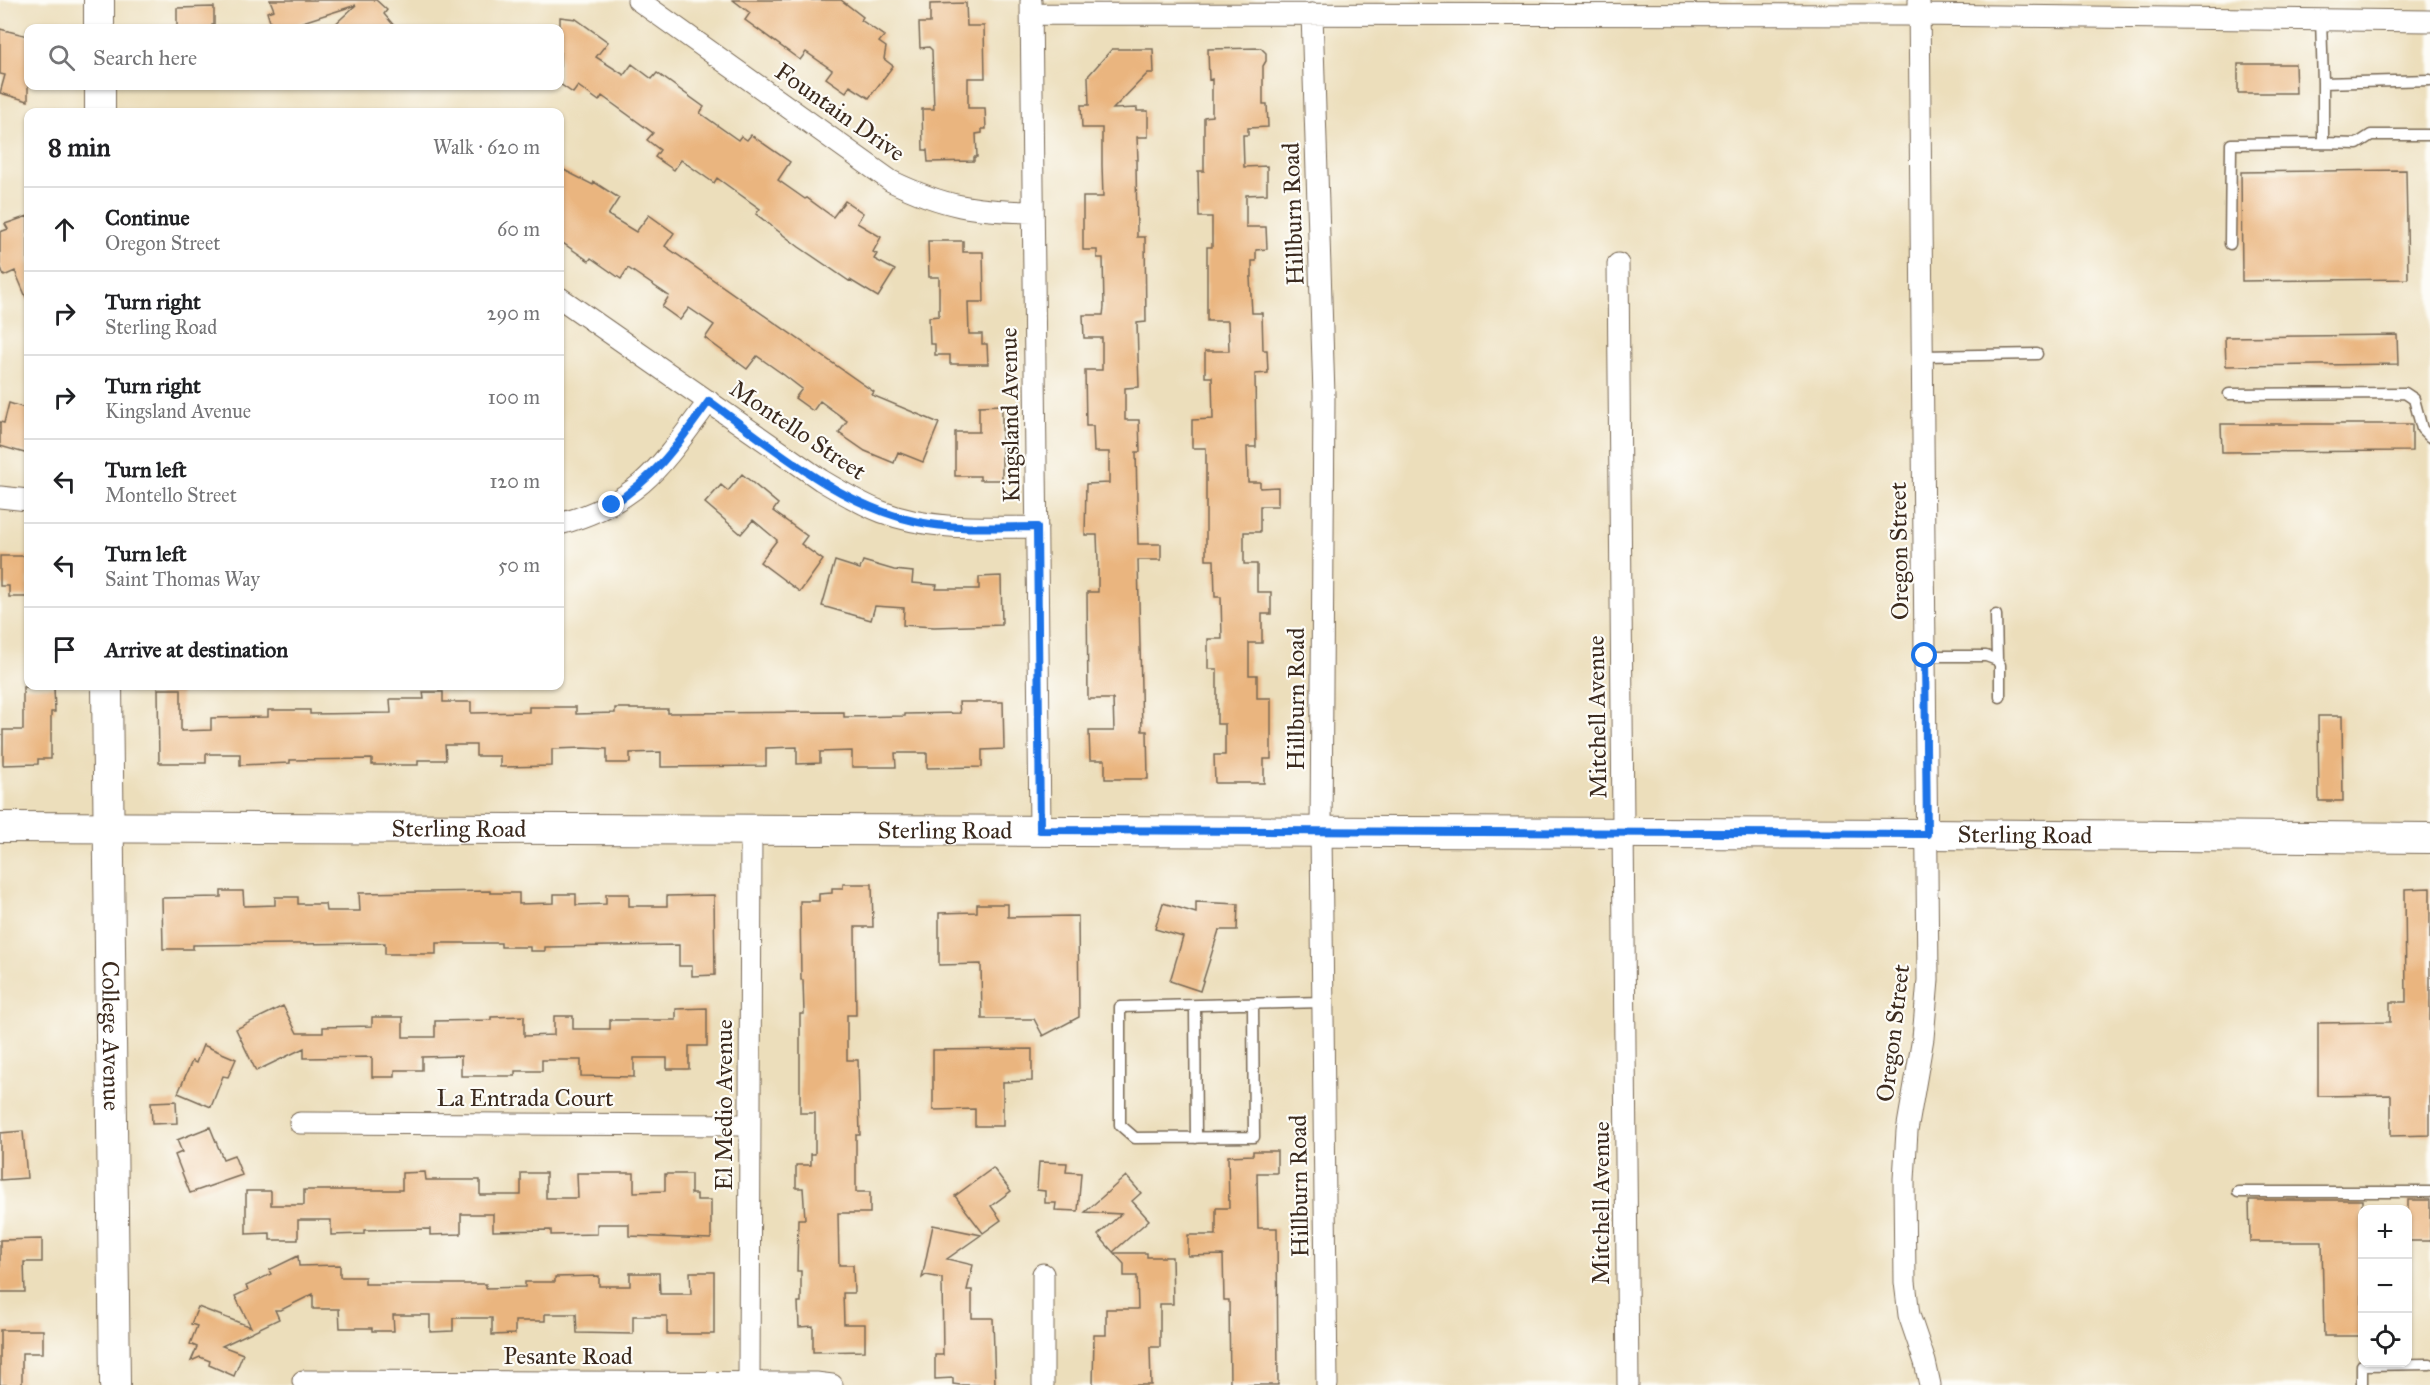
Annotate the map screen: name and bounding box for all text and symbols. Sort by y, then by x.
search box [24,24,564,90]
icon: search [45,41,78,74]
text: Search here [93,44,197,71]
street label: Fountain Drive [769,56,911,168]
text: 8 min [48,131,111,163]
text: Walk · 620 m [433,135,540,159]
street label: Hillburn Road [1276,142,1310,286]
text: Continue [105,204,190,231]
icon: ahead [48,213,81,246]
text: 60 m [497,217,540,241]
text: Oregon Street [105,231,220,255]
text: Turn right [105,288,201,315]
icon: right [48,297,81,330]
text: 290 m [487,301,540,325]
text: Sterling Road [105,315,217,339]
street label: Kingsland Avenue [993,327,1027,503]
text: Turn right [105,372,201,399]
street label: Montello Street [724,373,872,487]
icon: right [48,381,81,414]
text: 100 m [488,385,540,409]
text: Kingsland Avenue [105,399,251,423]
text: Turn left [105,456,187,483]
icon: left [48,465,81,498]
text: 120 m [489,469,540,493]
street label: Oregon Street [1883,481,1915,620]
text: Montello Street [105,483,237,507]
route end [598,491,624,517]
text: Turn left [105,540,187,567]
icon: left [48,549,81,582]
text: 50 m [498,553,540,577]
text: Saint Thomas Way [105,567,260,591]
street label: Hillburn Road [1281,628,1311,771]
icon: arrive [48,633,81,666]
street label: Mitchell Avenue [1581,635,1613,799]
text: Arrive at destination [105,636,288,663]
route start [1911,642,1937,668]
street label: Sterling Road [392,813,526,844]
street label: Sterling Road [878,815,1012,846]
street label: Sterling Road [1957,819,2093,850]
street label: College Avenue [95,961,127,1111]
street label: Oregon Street [1870,962,1916,1103]
street label: El Medio Avenue [709,1019,739,1191]
street label: La Entrada Court [436,1083,614,1113]
street label: Hillburn Road [1283,1114,1315,1258]
street label: Mitchell Avenue [1586,1121,1616,1285]
map controls [2358,1205,2412,1367]
button: + [2358,1205,2412,1259]
button: − [2358,1259,2412,1313]
button: locate [2358,1313,2412,1367]
street label: Pesante Road [503,1341,633,1371]

